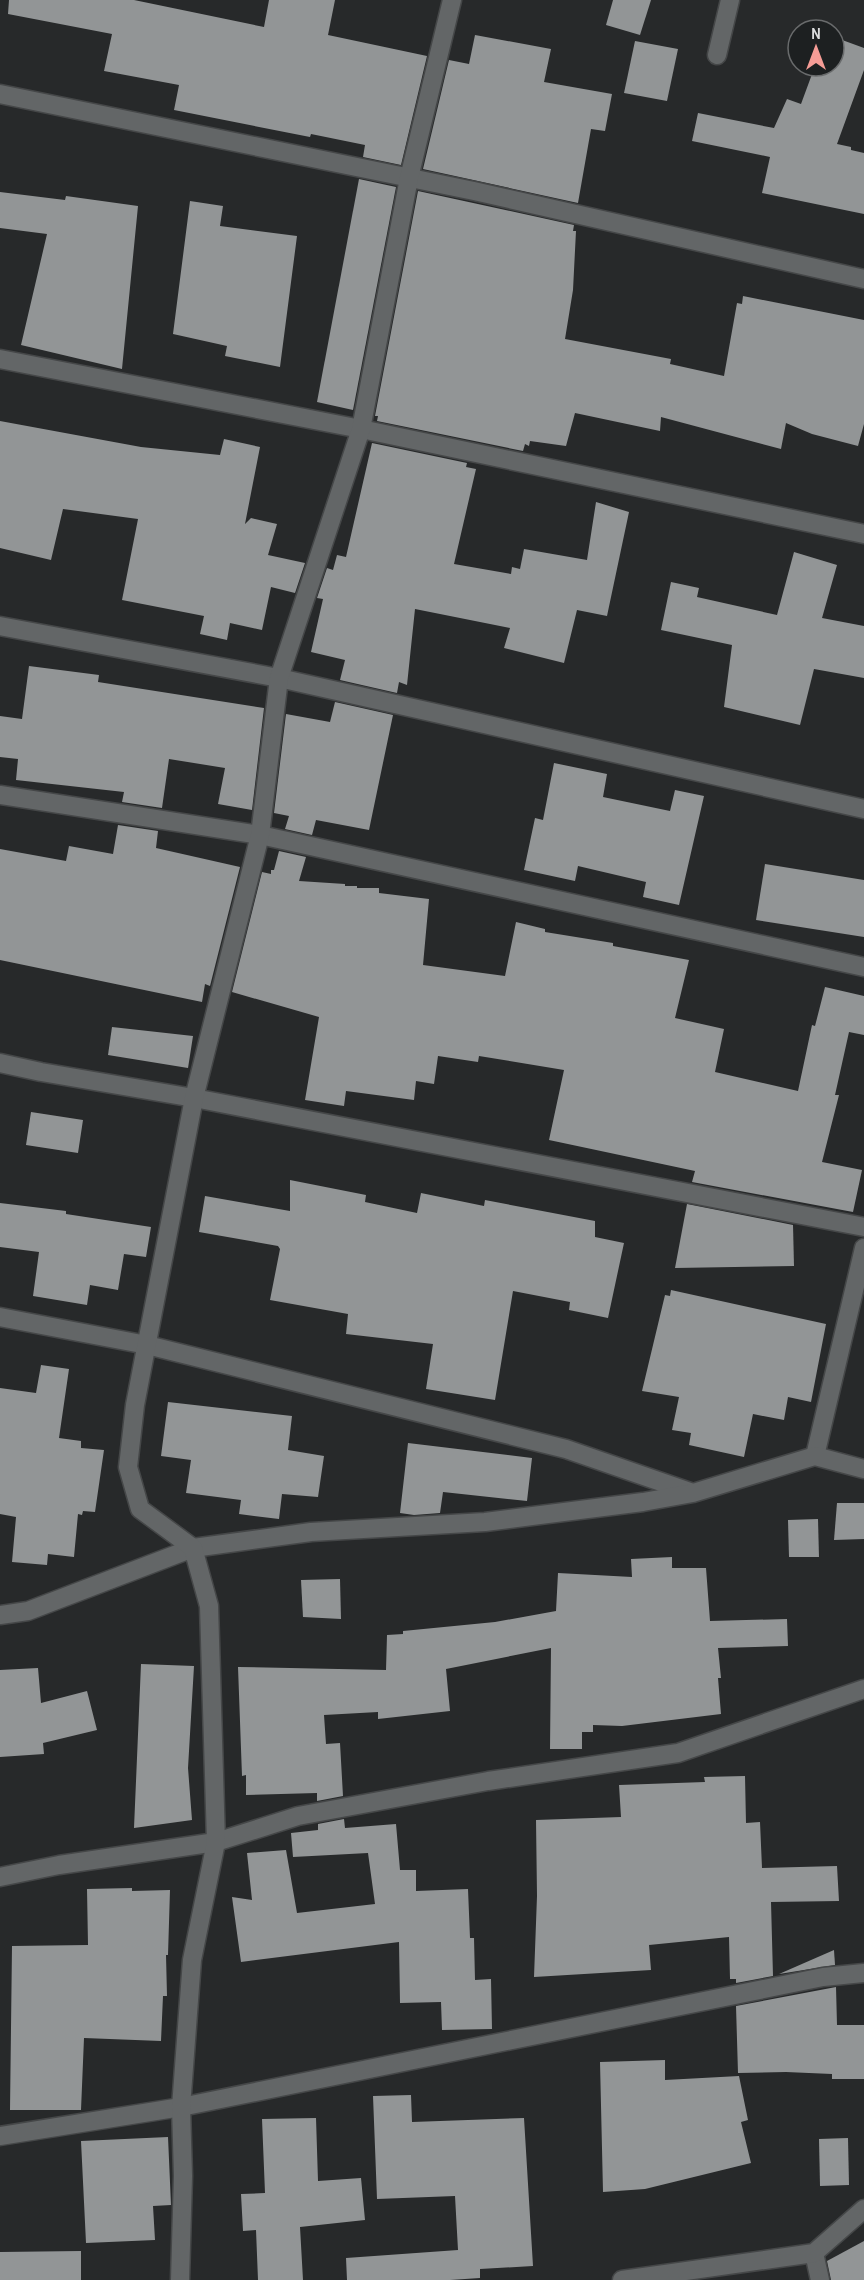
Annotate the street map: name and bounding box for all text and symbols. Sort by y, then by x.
north arrow [786,18,846,78]
text: N [811,22,821,44]

